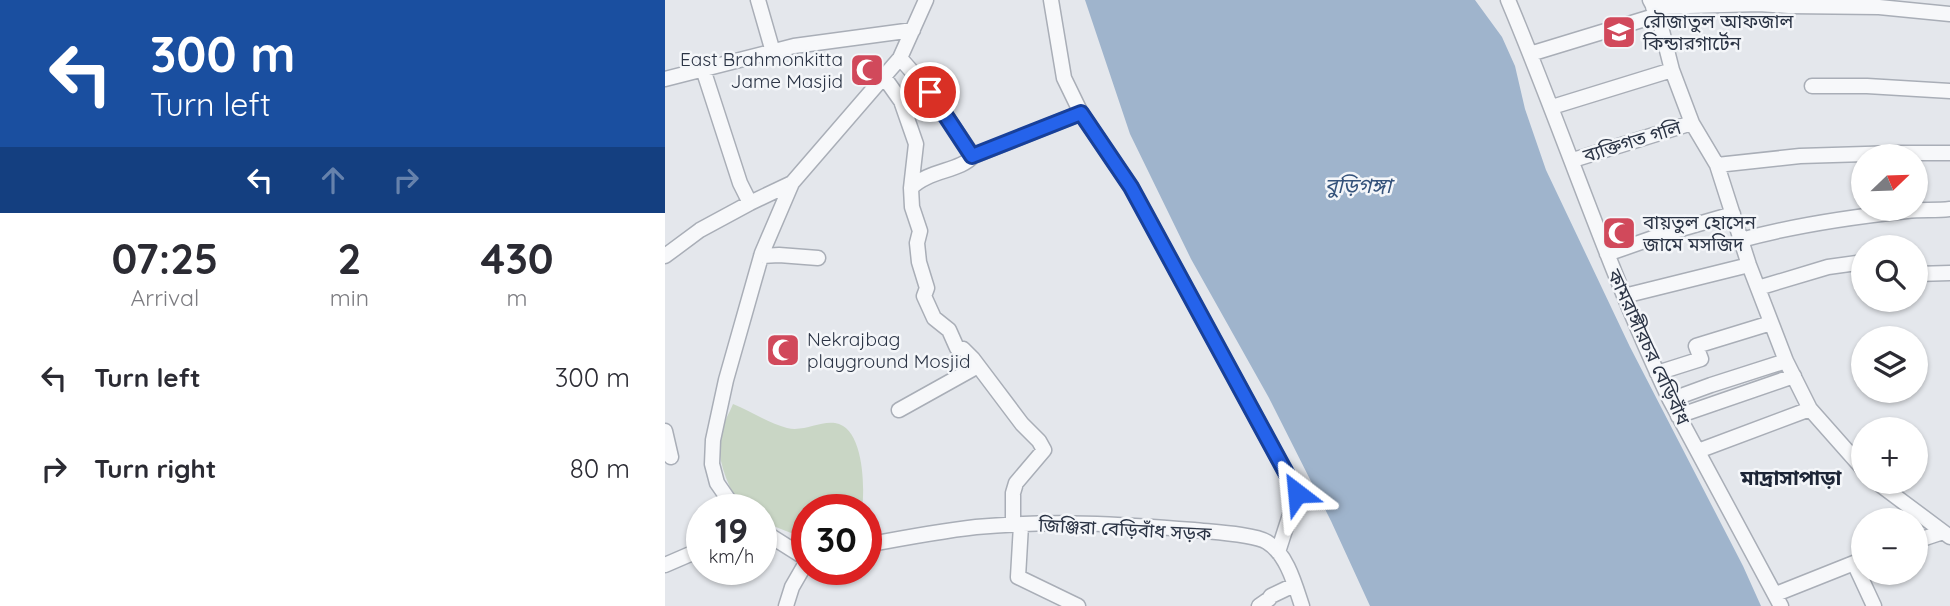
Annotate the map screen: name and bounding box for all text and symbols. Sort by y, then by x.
place label: রৌজাতুল আফজাল কিন্ডারগার্টেন [1642,9,1794,55]
school or university icon: রৌজাতুল আফজাল কিন্ডারগার্টেন [1600,13,1638,51]
text: 300 m [150,23,295,84]
icon: left [35,28,126,119]
place label: East Brahmonkitta Jame Masjid [680,47,843,93]
mosque icon: East Brahmonkitta Jame Masjid [848,51,886,89]
pin [900,62,960,122]
icon: arrive [911,73,949,111]
text: Turn left [150,84,271,124]
street label: ব্যক্তিগত গলি [1579,114,1685,168]
north arrow [1851,144,1929,220]
map controls [1851,144,1928,585]
icon: left [241,161,279,199]
icon: ahead [314,161,352,199]
icon: right [387,161,425,199]
water label: বুড়িগঙ্গা [1325,172,1396,198]
place label: বায়তুল হোসেন জামে মসজিদ [1642,210,1757,256]
mosque icon: বায়তুল হোসেন জামে মসজিদ [1600,214,1638,252]
text: 07:25 [112,232,218,285]
text: 2 [337,232,361,285]
text: 430 [480,232,553,285]
button: search [1851,235,1928,312]
street label: কামরাঙ্গীরচর বেড়িবাঁধ [1602,264,1696,429]
text: Arrival [130,283,199,312]
text: min [330,283,369,312]
text: m [506,283,527,312]
button: layers [1851,326,1928,403]
place label: Nekrajbag playground Mosjid [807,327,970,373]
mosque icon: Nekrajbag playground Mosjid [764,331,802,369]
icon: left [35,359,73,397]
text: Turn left [94,361,201,394]
text: 300 m [555,361,630,394]
button: + [1851,417,1928,494]
icon: right [35,450,73,488]
text: Turn right [94,452,216,485]
text: 80 m [570,452,630,485]
position arrow [1260,456,1334,530]
district label: মাদ্রাসাপাড়া [1740,464,1842,490]
speed limit sign: 30 [791,494,882,585]
text: 19 [715,508,748,552]
button: − [1851,508,1928,585]
street label: জিঞ্জিরা বেড়িবাঁধ সড়ক [1037,512,1213,546]
text: km/h [709,545,754,568]

